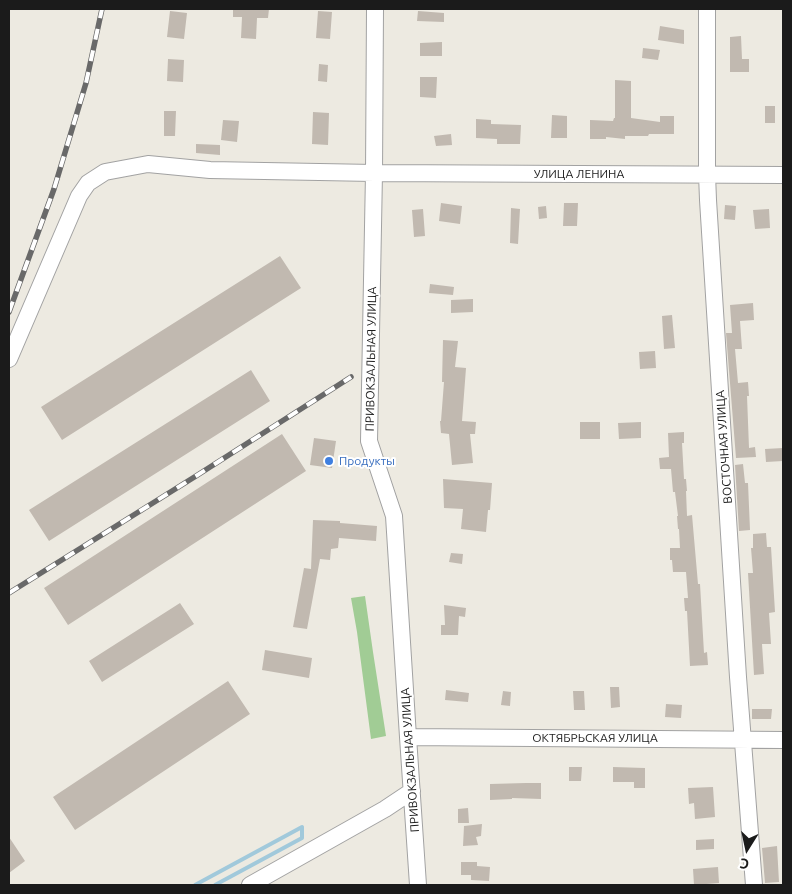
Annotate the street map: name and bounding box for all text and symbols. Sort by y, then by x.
street label: УЛИЦА ЛЕНИНА [534,167,624,181]
street label: ПРИВОКЗАЛЬНАЯ УЛИЦА [363,286,379,432]
street label: ВОСТОЧНАЯ УЛИЦА [713,390,735,504]
place label: Продукты [339,454,395,468]
marker: Продукты [323,455,335,467]
street label: ПРИВОКЗАЛЬНАЯ УЛИЦА [398,687,422,833]
street label: ОКТЯБРЬСКАЯ УЛИЦА [532,731,658,745]
north arrow [722,824,772,874]
text: С [739,855,750,872]

